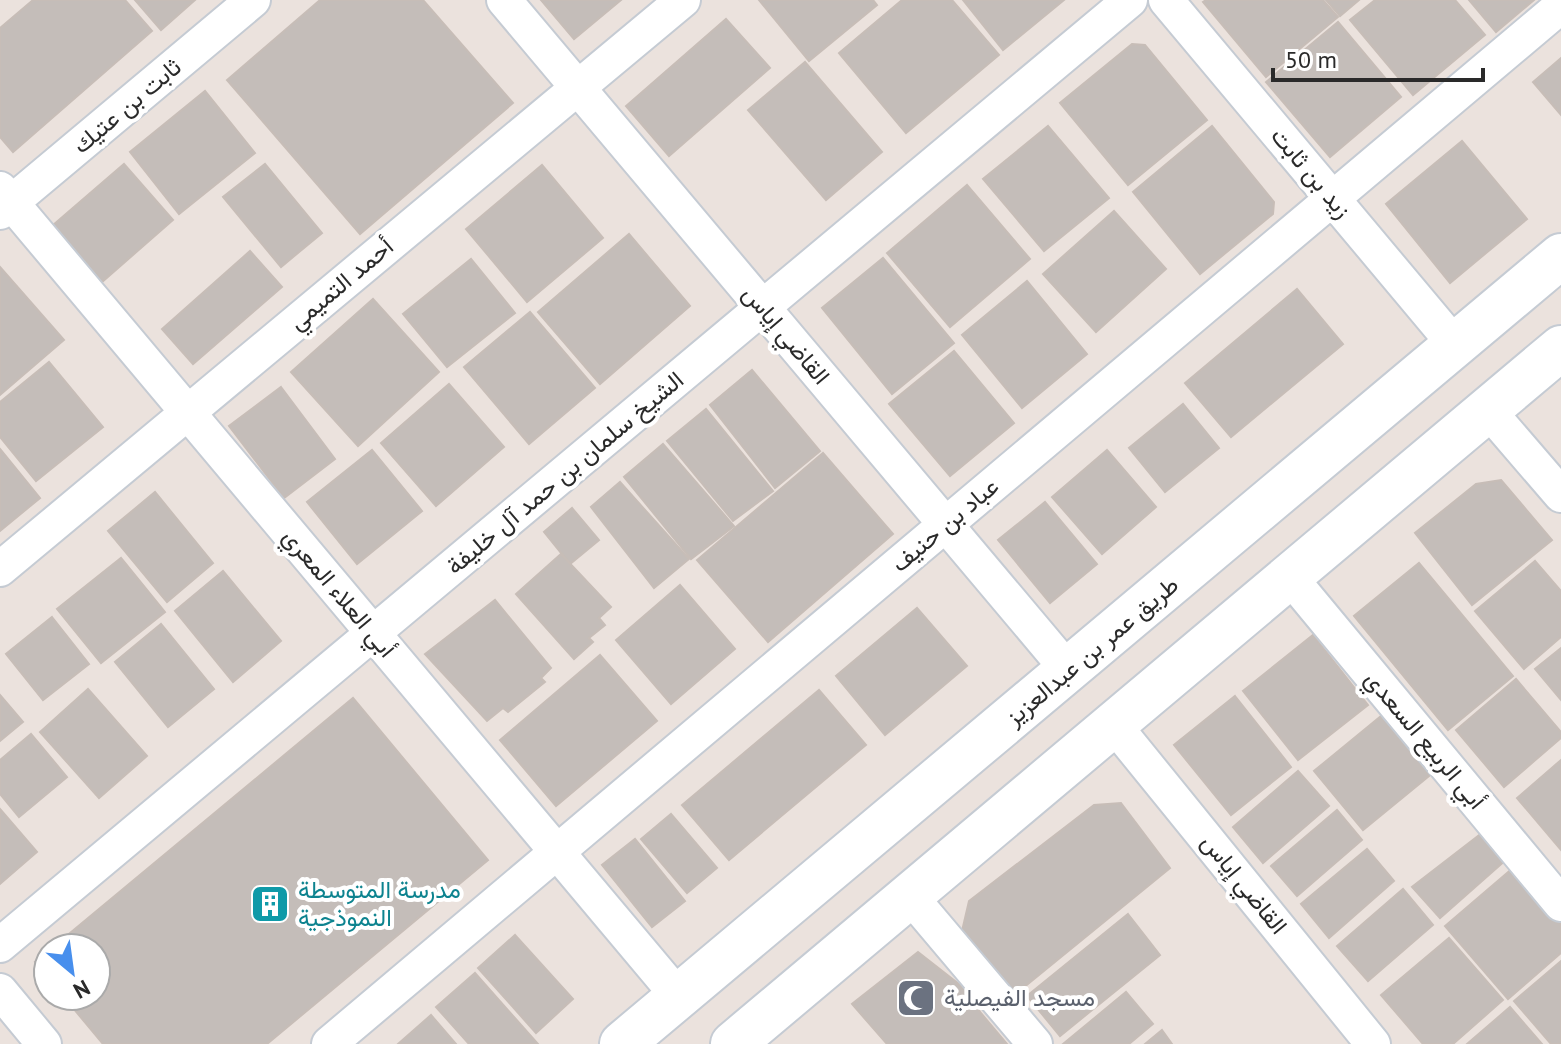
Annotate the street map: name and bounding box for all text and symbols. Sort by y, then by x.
scale bar [1273,32,1483,82]
text: 50 m [1285,44,1337,75]
street label: ثابت بن عتيك [66,51,187,160]
street label: زيد بن ثابت [1264,121,1358,224]
street label: أحمد التميمي [282,230,402,340]
street label: القاضي إياس [733,279,837,393]
street label: الشيخ سلمان بن حمد آل خليفة [440,364,691,583]
street label: عباد بن حنيف [885,471,1005,579]
street label: أبي العلاء المعري [273,521,403,667]
street label: طريق عمر بن عبدالعزيز [998,569,1185,733]
street label: أبي الربيع السعدي [1355,664,1493,818]
street label: القاضي إياس [1191,827,1294,943]
place label: مدرسة المتوسطة النموذجية [298,874,461,933]
building icon: مدرسة المتوسطة النموذجية [249,883,291,925]
north arrow [32,932,112,1012]
text: N [69,974,95,1005]
mosque icon: مسجد الفيصلية [895,977,937,1019]
place label: مسجد الفيصلية [944,982,1095,1013]

